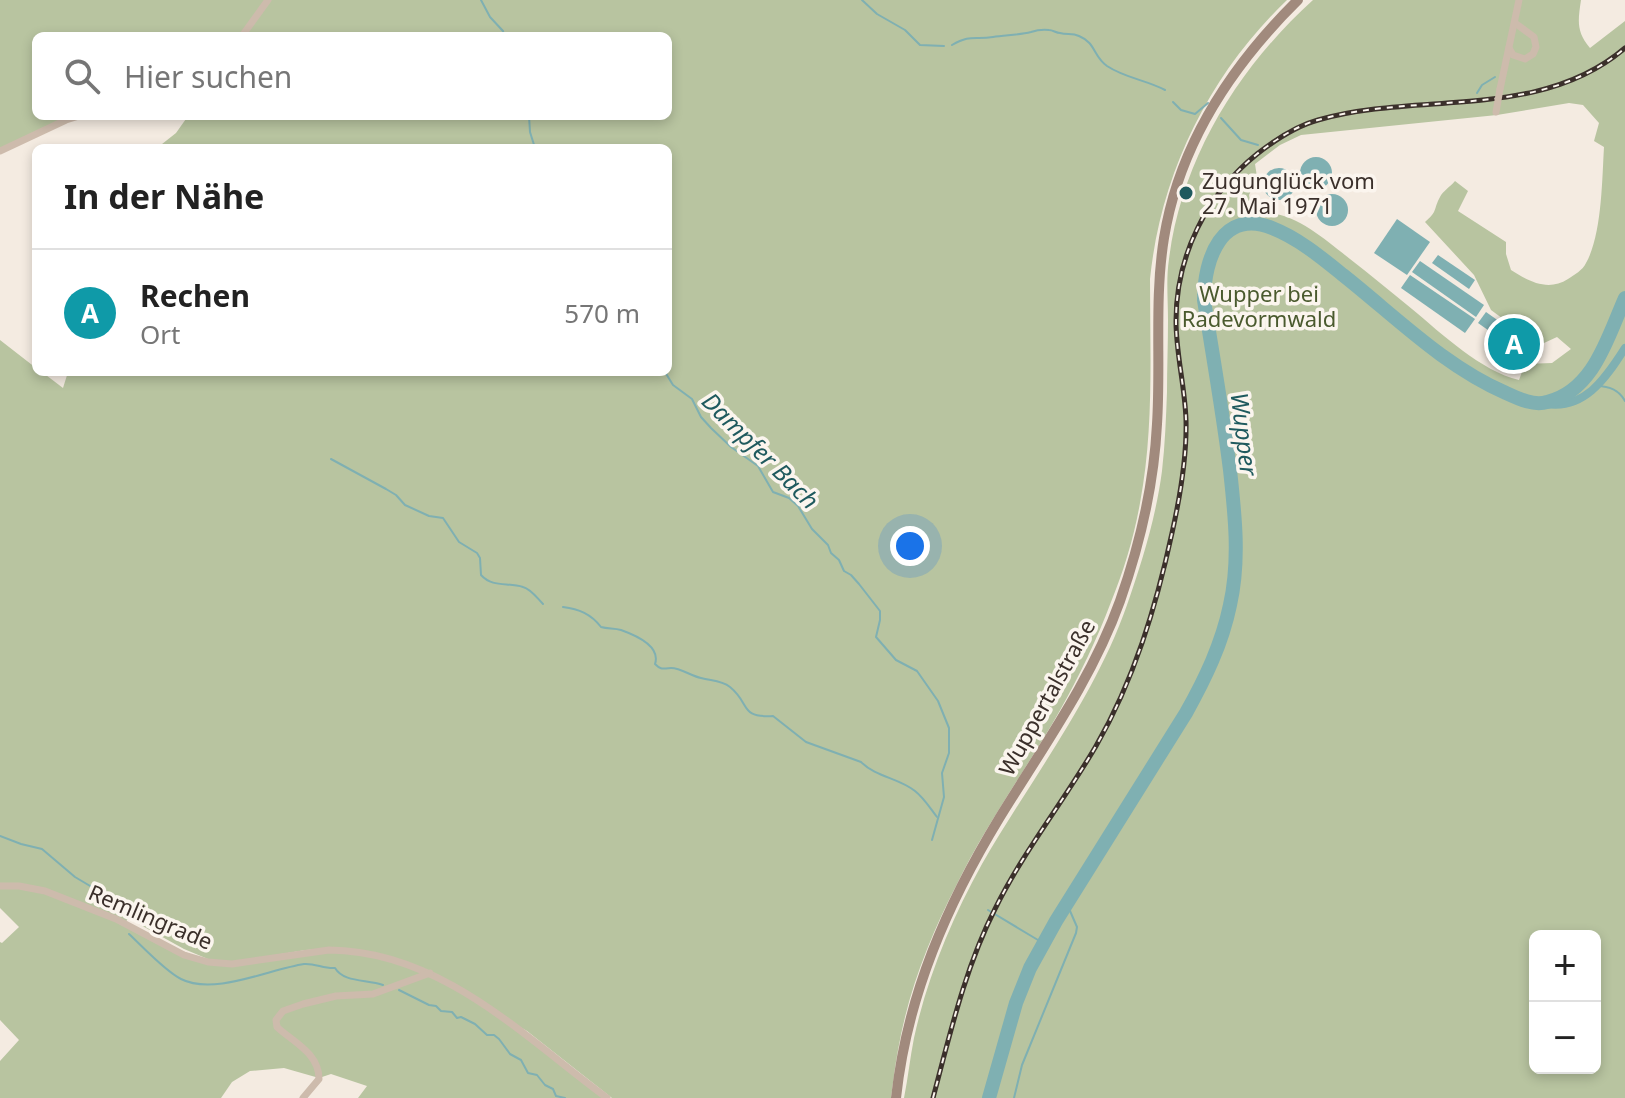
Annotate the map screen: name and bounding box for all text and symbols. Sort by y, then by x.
search box [32,32,672,120]
icon: search [60,54,104,98]
text: Hier suchen [124,56,292,97]
place label: Zugunglück vom 27. Mai 1971 [1202,165,1375,220]
text: In der Nähe [64,173,264,219]
marker: Zugunglück vom 27. Mai 1971 [1177,184,1195,202]
text: Rechen [140,275,250,316]
park label: Wupper bei Radevormwald [1182,278,1336,333]
text: A [81,295,99,331]
text: 570 m [564,295,640,331]
pin: A [1488,314,1540,374]
text: Ort [140,316,180,352]
water label: Dampfer Bach [695,384,827,516]
water label: Wupper [1224,391,1267,479]
your location [890,526,930,566]
street label: Wuppertalstraße [991,614,1101,780]
street label: Remlingrade [84,876,218,956]
map controls [1529,930,1601,1074]
button: + [1529,930,1601,1002]
button: − [1529,1002,1601,1074]

